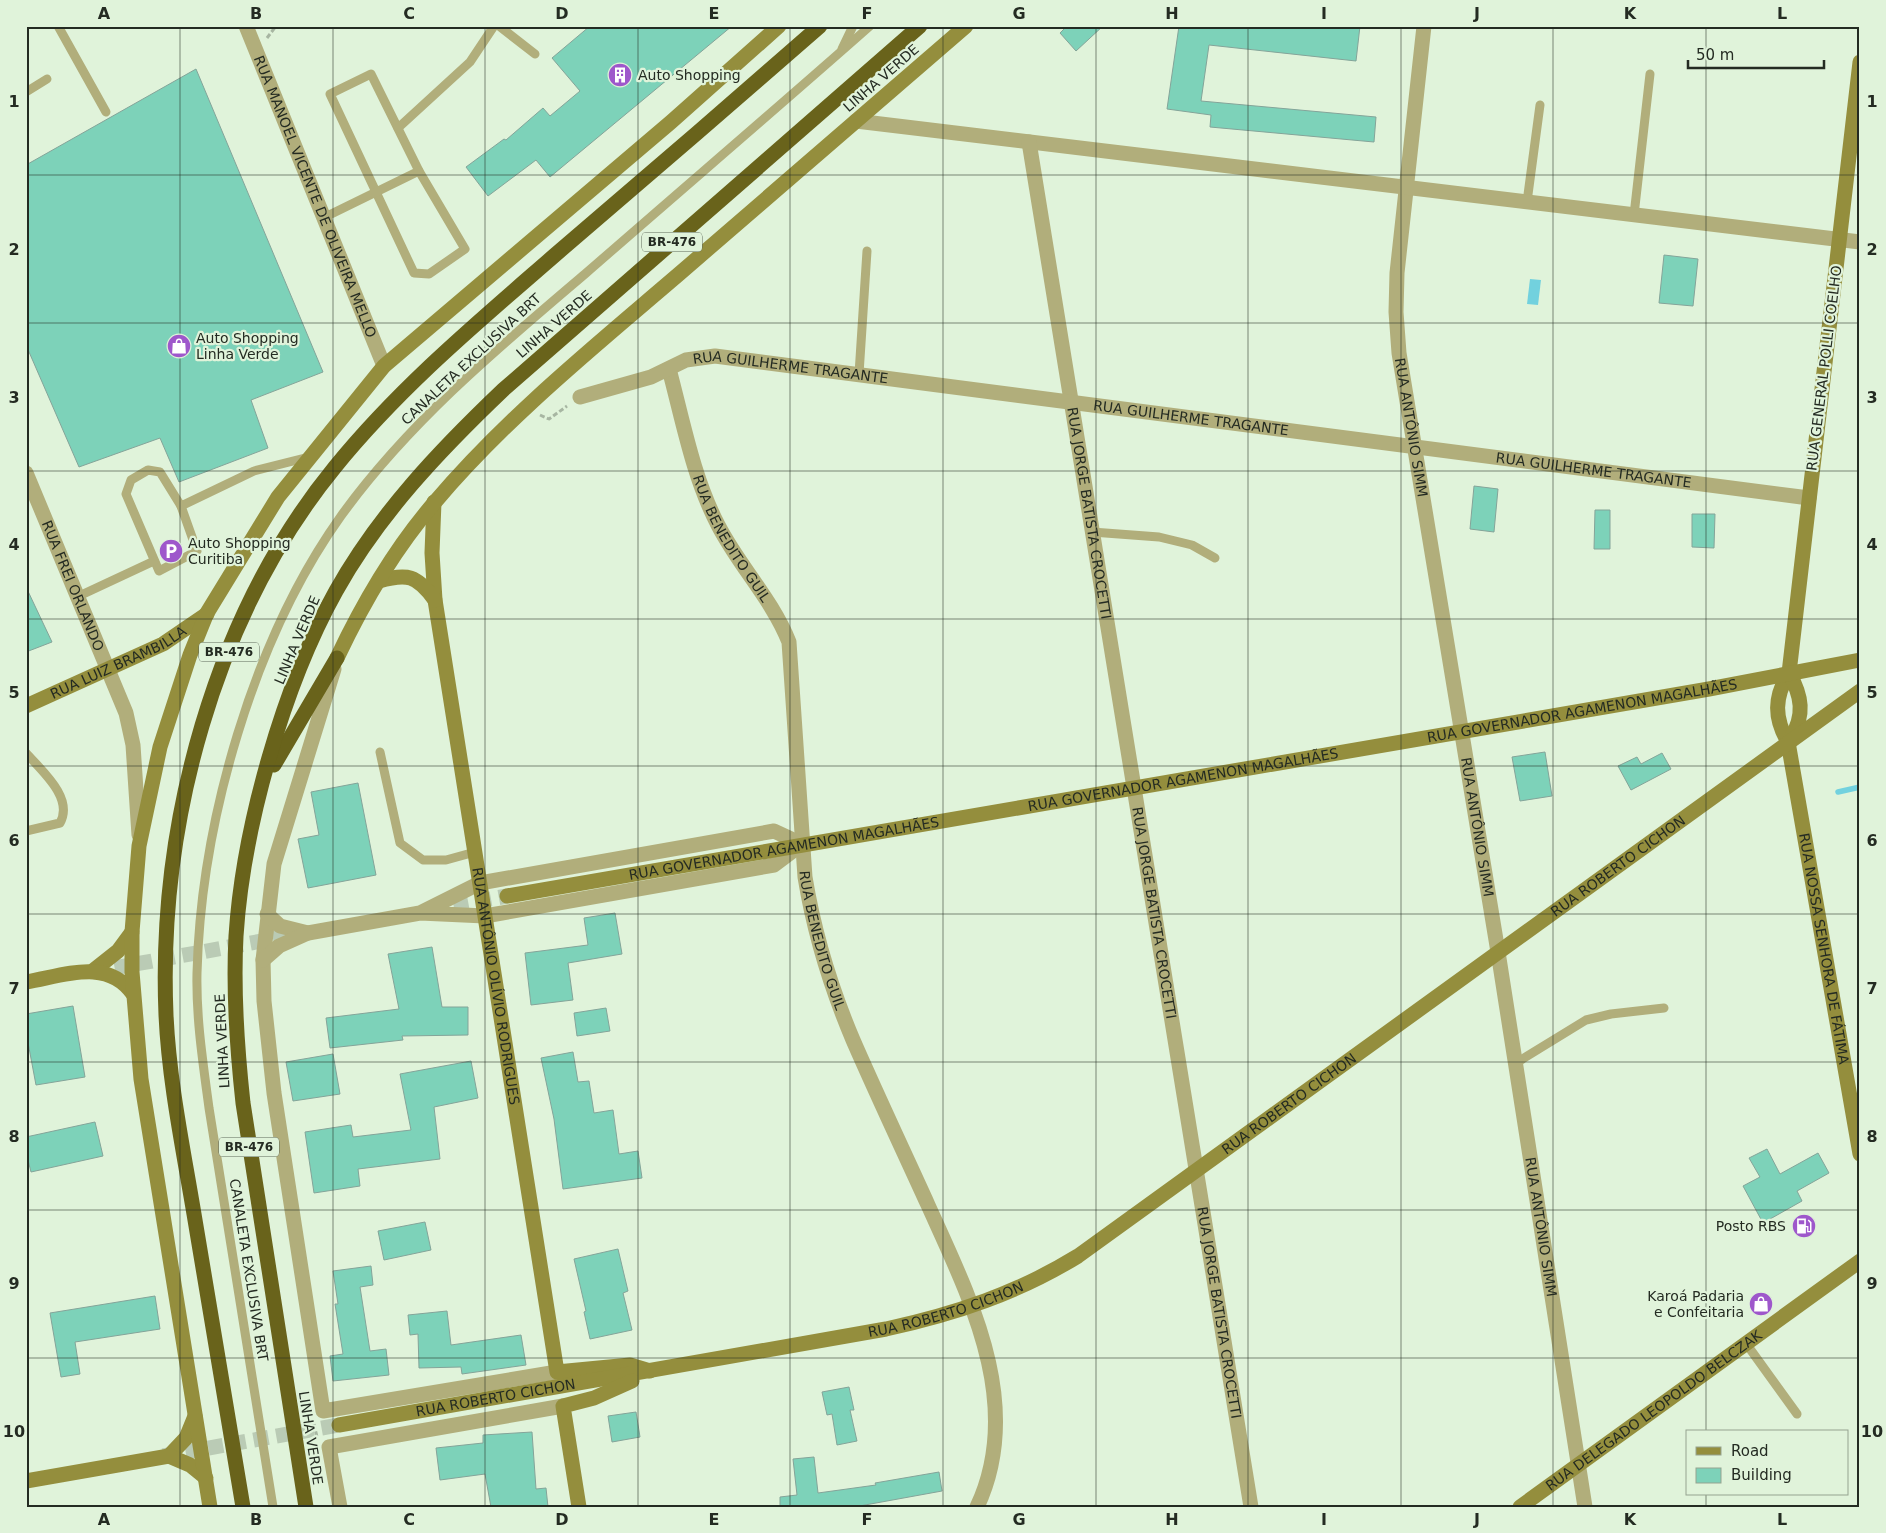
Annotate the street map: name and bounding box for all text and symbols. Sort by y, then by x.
text: A [98,4,111,23]
text: B [250,4,262,23]
text: C [403,4,415,23]
text: D [555,4,569,23]
text: E [709,4,719,23]
text: F [862,4,872,23]
text: G [1012,4,1026,23]
text: H [1165,4,1179,23]
text: I [1321,4,1327,23]
text: J [1473,4,1480,23]
text: K [1624,4,1637,23]
text: L [1777,4,1787,23]
scale bar [1688,38,1825,70]
street label: LINHA VERDE [840,41,922,115]
text: 50 m [1696,46,1734,64]
street label: RUA MANOEL VICENTE DE OLIVEIRA MELLO [251,53,380,340]
building icon: Auto Shopping [607,62,633,88]
place label: Auto Shopping [638,67,741,83]
text: 1 [8,92,20,111]
text: 1 [1866,92,1878,111]
road number: BR-476 [642,232,702,252]
text: 2 [8,240,20,259]
text: 2 [1866,240,1878,259]
street label: RUA GENERAL POLLI COELHO [1803,264,1845,472]
street label: LINHA VERDE [513,287,595,361]
street label: CANALETA EXCLUSIVA BRT [398,290,544,428]
place label: Auto Shopping Linha Verde [196,330,299,362]
shop icon: Auto Shopping Linha Verde [166,333,192,359]
street label: RUA GUILHERME TRAGANTE [692,348,889,386]
street label: RUA ANTÔNIO SIMM [1392,357,1431,498]
text: 3 [8,388,20,407]
text: 3 [1866,388,1878,407]
street label: RUA GUILHERME TRAGANTE [1092,397,1290,438]
street label: RUA JORGE BATISTA CROCETTI [1064,406,1114,620]
street label: RUA GUILHERME TRAGANTE [1495,449,1692,491]
street label: RUA BENEDITO GUIL [690,473,774,605]
street label: RUA FREI ORLANDO [39,518,107,653]
text: 4 [8,535,20,554]
place label: Auto Shopping Curitiba [188,535,291,567]
text: 4 [1866,535,1878,554]
parking icon: Auto Shopping Curitiba [158,538,184,564]
street label: LINHA VERDE [271,593,323,687]
street label: RUA LUIZ BRAMBILLA [48,622,190,702]
road number: BR-476 [199,642,259,662]
street label: RUA GOVERNADOR AGAMENON MAGALHÃES [1426,676,1739,745]
text: 5 [8,683,20,702]
text: 5 [1866,683,1878,702]
street label: RUA GOVERNADOR AGAMENON MAGALHÃES [1027,745,1340,814]
street label: RUA ANTÔNIO SIMM [1458,756,1497,898]
street label: RUA JORGE BATISTA CROCETTI [1129,806,1179,1020]
street label: RUA ROBERTO CICHON [1548,812,1688,920]
street label: RUA GOVERNADOR AGAMENON MAGALHÃES [628,814,940,883]
text: 6 [8,831,20,850]
text: 6 [1866,831,1878,850]
street label: RUA NOSSA SENHORA DE FÁTIMA [1796,832,1852,1066]
street label: RUA ANTÔNIO OLÍVIO RODRIGUES [469,866,523,1106]
street label: RUA BENEDITO GUIL [797,870,848,1012]
text: 7 [8,979,20,998]
text: 7 [1866,979,1878,998]
street label: LINHA VERDE [212,993,232,1089]
street label: RUA ROBERTO CICHON [1219,1050,1359,1157]
text: 8 [8,1127,20,1146]
text: 8 [1866,1127,1878,1146]
road number: BR-476 [219,1138,279,1156]
street label: RUA ANTÔNIO SIMM [1522,1156,1560,1298]
street label: CANALETA EXCLUSIVA BRT [227,1178,271,1363]
street label: RUA JORGE BATISTA CROCETTI [1194,1205,1244,1420]
fuel station icon: Posto RBS [1791,1213,1817,1239]
place label: Posto RBS [1716,1218,1786,1234]
text: 9 [8,1274,20,1293]
text: 9 [1866,1274,1878,1293]
street label: RUA ROBERTO CICHON [867,1278,1026,1340]
place label: Karoá Padaria e Confeitaria [1647,1288,1744,1320]
shop icon: Karoá Padaria e Confeitaria [1748,1291,1774,1317]
street label: RUA DELEGADO LEOPOLDO BELCZAK [1543,1326,1765,1494]
street label: RUA ROBERTO CICHON [415,1376,577,1419]
street label: LINHA VERDE [296,1390,326,1486]
text: 10 [3,1422,25,1441]
text: 10 [1861,1422,1883,1441]
legend [1686,1430,1848,1496]
text: Road [1731,1442,1769,1460]
text: Building [1731,1466,1792,1484]
text: A [98,1510,111,1529]
text: B [250,1510,262,1529]
text: C [403,1510,415,1529]
text: D [555,1510,569,1529]
text: E [709,1510,719,1529]
text: F [862,1510,872,1529]
text: G [1012,1510,1026,1529]
text: H [1165,1510,1179,1529]
text: I [1321,1510,1327,1529]
text: J [1473,1510,1480,1529]
text: K [1624,1510,1637,1529]
text: L [1777,1510,1787,1529]

